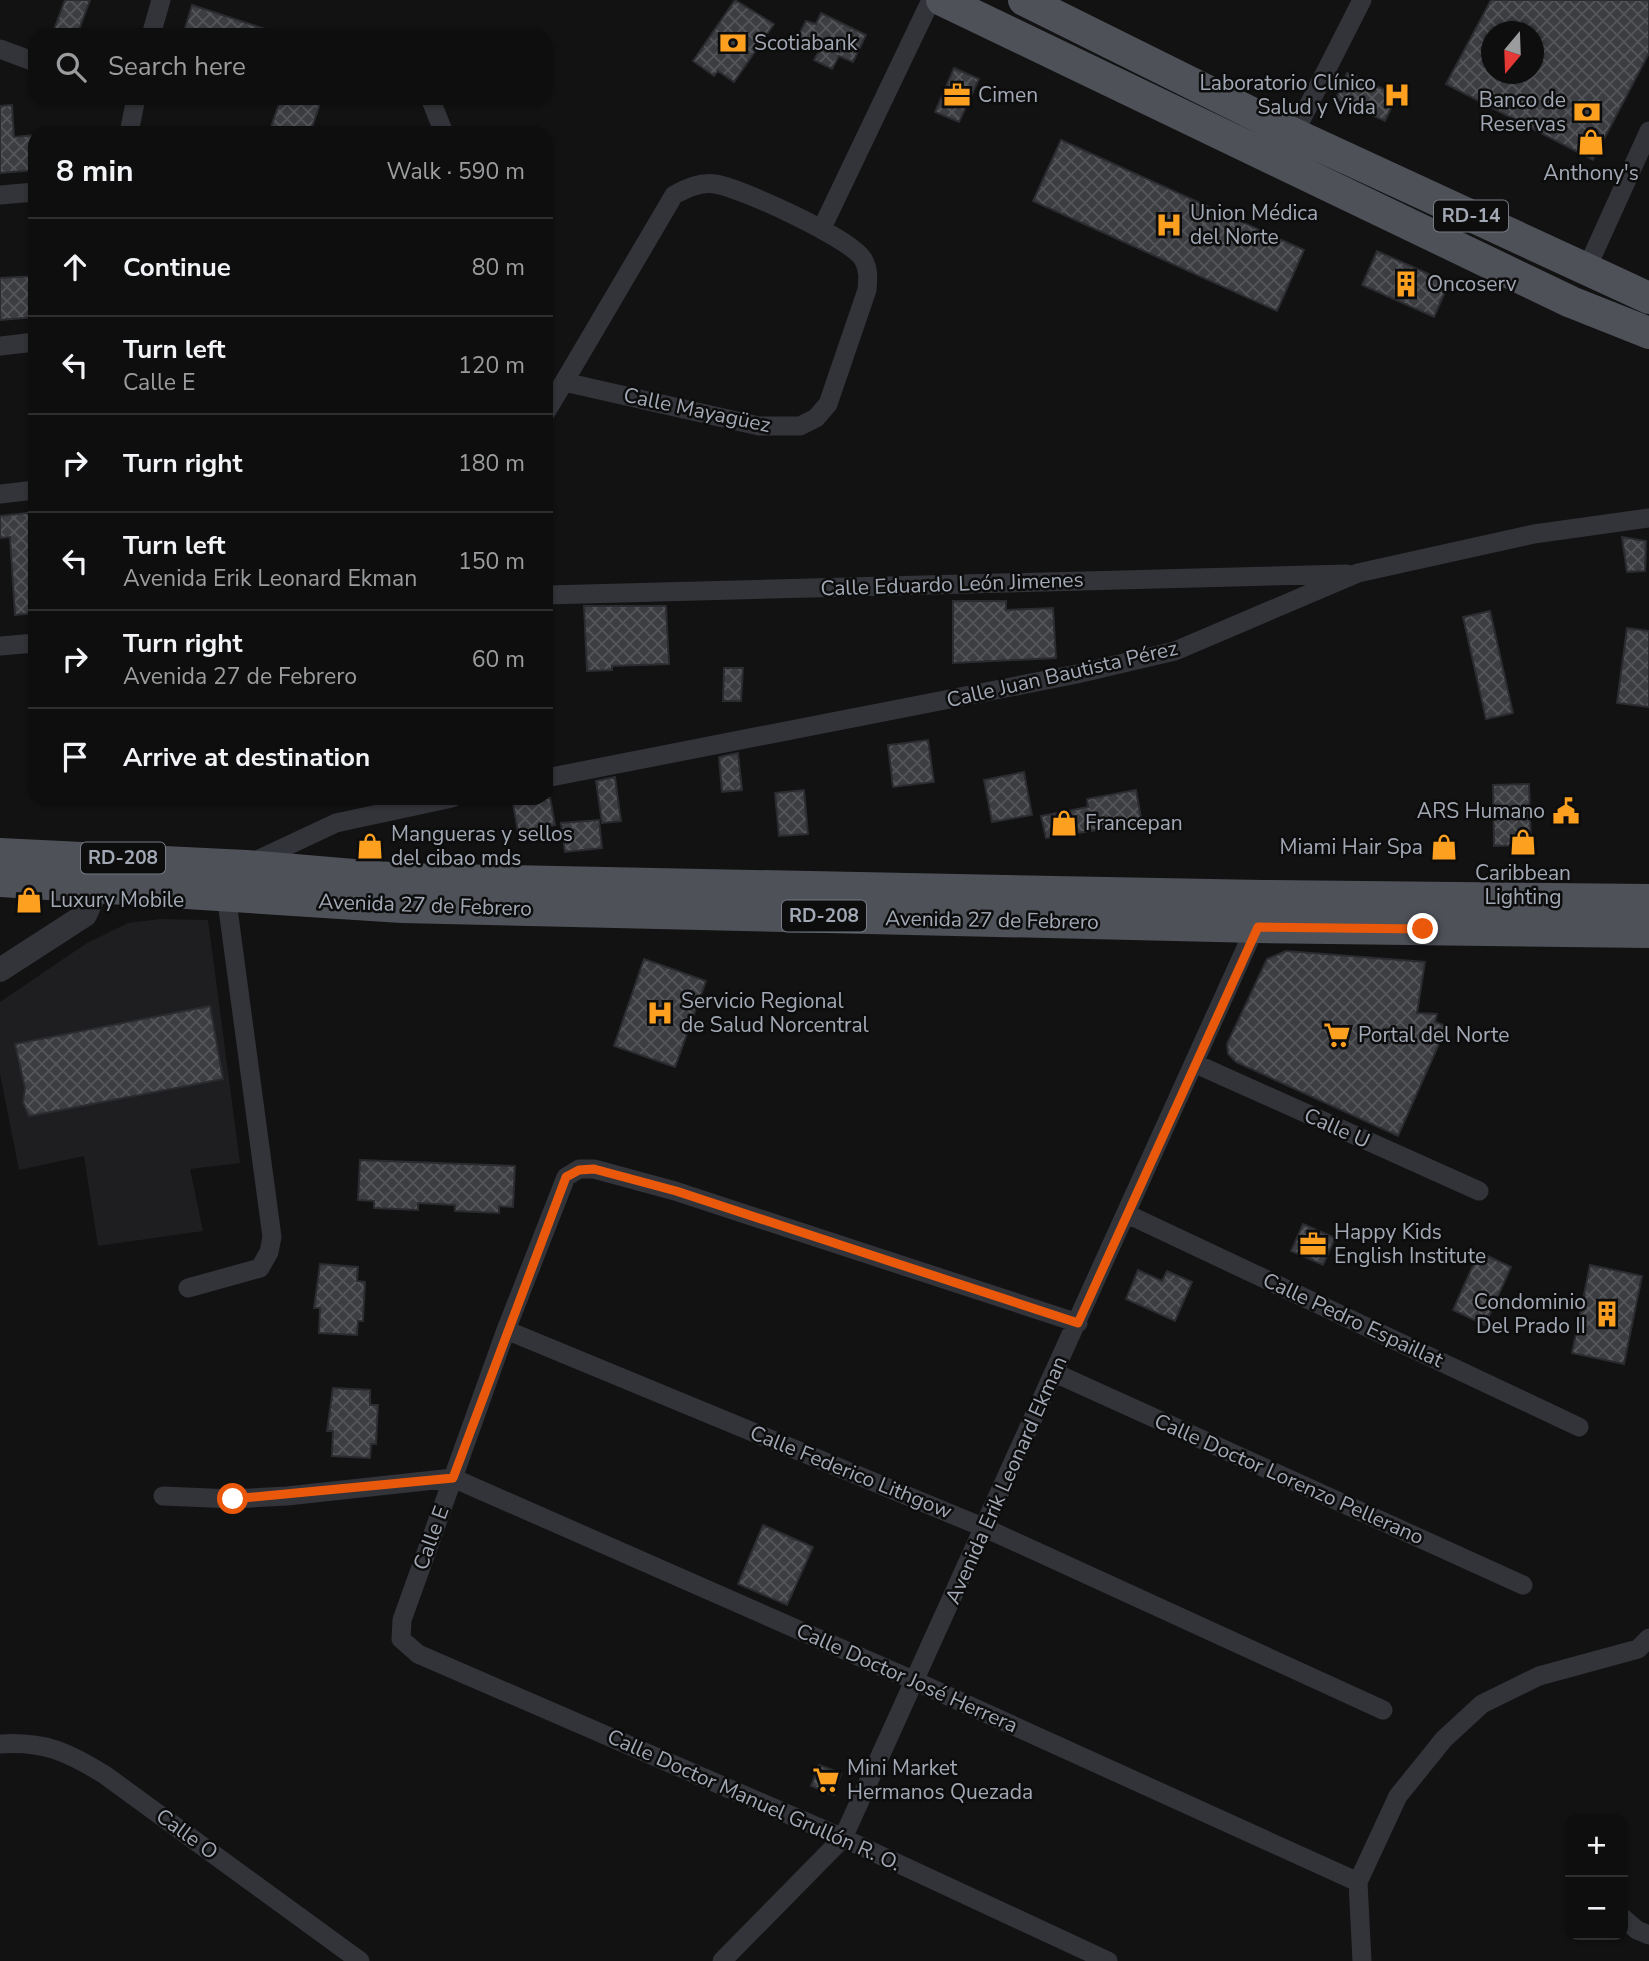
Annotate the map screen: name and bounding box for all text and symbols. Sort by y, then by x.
north arrow [1481,21,1544,84]
search box [28,28,553,105]
bank icon: Scotiabank [718,28,748,58]
place label: Scotiabank [754,29,858,57]
icon: search [52,48,90,86]
text: Search here [108,49,246,84]
place label: Laboratorio Clínico Salud y Vida [1199,69,1376,121]
office icon: Cimen [942,80,972,110]
hospital icon: Laboratorio Clínico Salud y Vida [1382,80,1412,110]
place label: Cimen [978,81,1038,109]
place label: Banco de Reservas [1479,86,1566,138]
bank icon: Banco de Reservas [1572,97,1602,127]
shop icon: Anthony's [1576,127,1606,157]
text: 8 min [56,151,134,192]
text: Walk · 590 m [386,156,525,187]
place label: Anthony's [1543,159,1639,187]
place label: Union Médica del Norte [1190,199,1318,251]
road number: RD-14 [1434,200,1508,232]
hospital icon: Union Médica del Norte [1154,210,1184,240]
icon: ahead [56,248,94,286]
text: Continue [123,250,231,285]
text: 80 m [472,252,525,283]
building icon: Oncoserv [1391,269,1421,299]
place label: Oncoserv [1427,270,1517,298]
text: Turn left [123,332,226,367]
icon: left [56,346,94,384]
text: 120 m [458,350,525,381]
text: Calle E [123,367,195,398]
street label: Calle Mayagüez [621,381,773,439]
icon: right [56,444,94,482]
text: Turn right [123,446,242,481]
text: 180 m [458,448,525,479]
text: Turn left [123,528,226,563]
icon: left [56,542,94,580]
text: 150 m [458,546,525,577]
text: Avenida Erik Leonard Ekman [123,563,417,594]
street label: Calle Eduardo León Jimenes [820,565,1084,603]
text: Turn right [123,626,242,661]
street label: Calle Juan Bautista Pérez [944,634,1181,714]
icon: right [56,640,94,678]
text: 60 m [472,644,525,675]
text: Avenida 27 de Febrero [123,661,357,692]
icon: arrive [56,738,94,776]
text: Arrive at destination [123,740,370,775]
public building icon: ARS Humano [1551,796,1581,826]
place label: ARS Humano [1417,797,1545,825]
shop icon: Francepan [1049,808,1079,838]
place label: Francepan [1085,809,1183,837]
place label: Mangueras y sellos del cibao mds [391,820,573,872]
shop icon: Caribbean Lighting [1508,827,1538,857]
shop icon: Mangueras y sellos del cibao mds [355,831,385,861]
shop icon: Miami Hair Spa [1429,832,1459,862]
place label: Miami Hair Spa [1280,833,1423,861]
road number: RD-208 [81,842,165,874]
place label: Caribbean Lighting [1475,859,1571,911]
shop icon: Luxury Mobile [14,885,44,915]
place label: Luxury Mobile [50,886,184,914]
street label: Avenida 27 de Febrero [318,887,532,923]
road number: RD-208 [782,900,866,932]
street label: Avenida 27 de Febrero [885,904,1099,936]
route end [1407,913,1438,944]
place label: Servicio Regional de Salud Norcentral [681,987,870,1039]
hospital icon: Servicio Regional de Salud Norcentral [645,998,675,1028]
supermarket icon: Portal del Norte [1322,1020,1352,1050]
place label: Portal del Norte [1358,1021,1509,1049]
street label: Calle U [1300,1101,1374,1155]
place label: Happy Kids English Institute [1334,1218,1486,1270]
office icon: Happy Kids English Institute [1298,1229,1328,1259]
street label: Calle Pedro Espaillat [1258,1266,1448,1374]
place label: Condominio Del Prado II [1474,1288,1586,1340]
building icon: Condominio Del Prado II [1592,1299,1622,1329]
street label: Avenida Erik Leonard Ekman [939,1352,1073,1608]
street label: Calle Doctor Lorenzo Pellerano [1150,1407,1428,1551]
street label: Calle Federico Lithgow [746,1419,956,1525]
route start [217,1483,248,1514]
street label: Calle E [407,1502,455,1574]
street label: Calle Doctor José Herrera [792,1616,1022,1740]
street label: Calle Doctor Manuel Grullón R. O. [603,1722,905,1878]
place label: Mini Market Hermanos Quezada [847,1754,1033,1806]
supermarket icon: Mini Market Hermanos Quezada [811,1765,841,1795]
street label: Calle O [150,1802,224,1866]
map controls [1565,1814,1628,1940]
button: + [1565,1814,1628,1877]
button: − [1565,1877,1628,1940]

